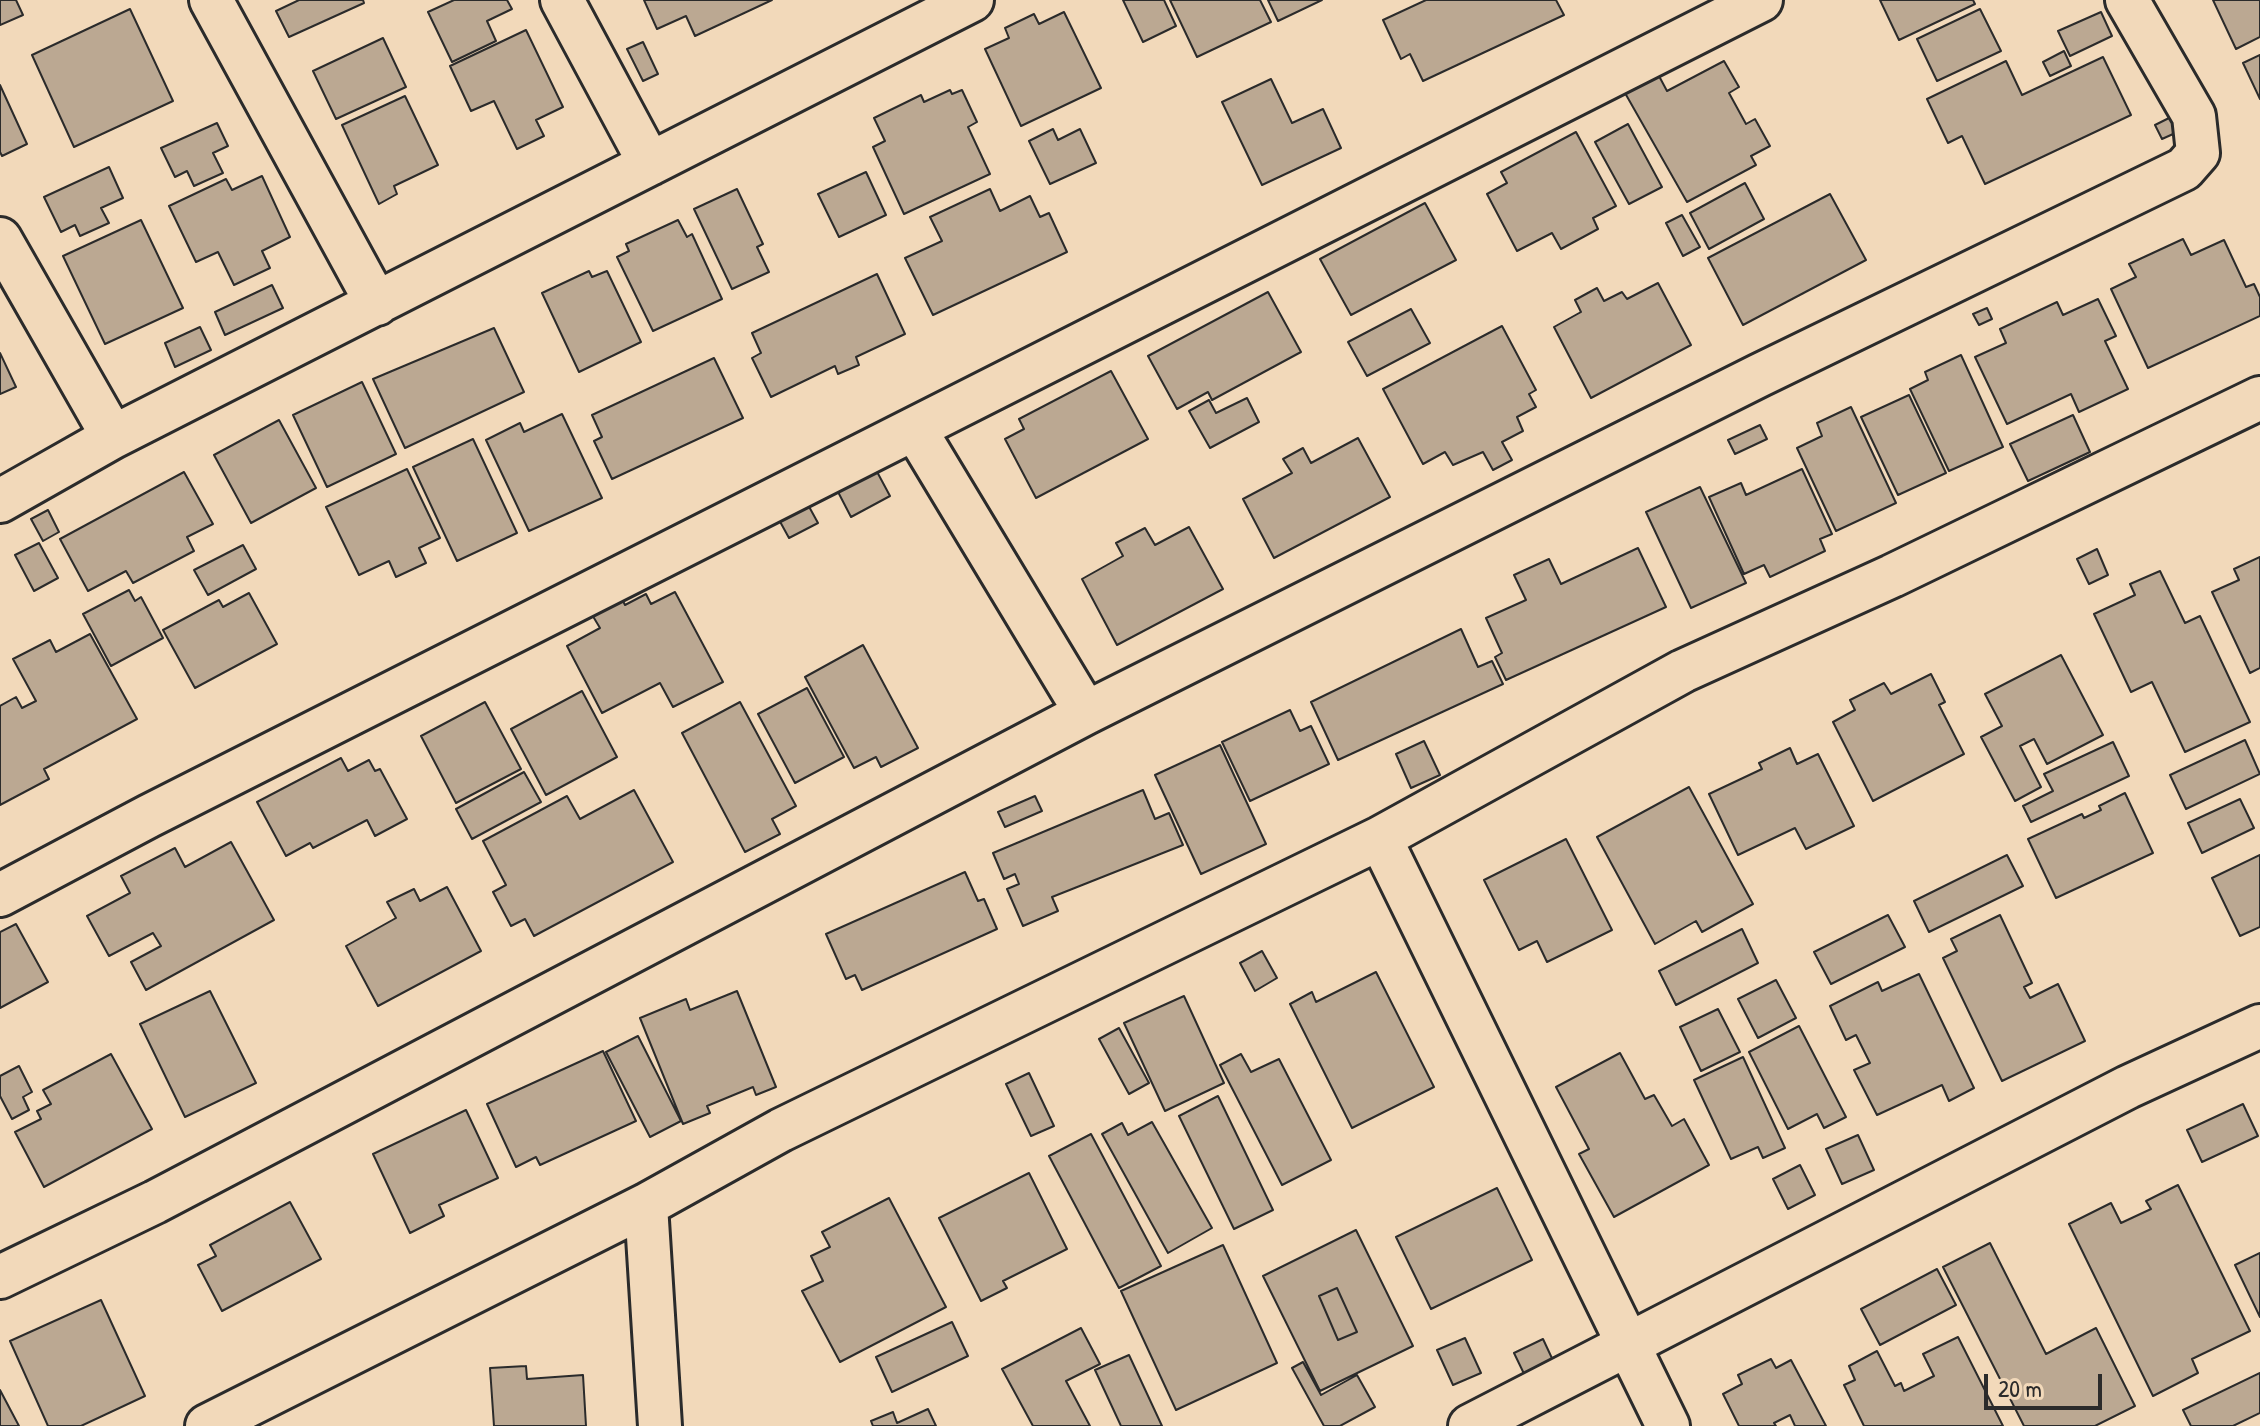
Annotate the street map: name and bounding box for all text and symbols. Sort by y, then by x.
scale bar [1988,1358,2106,1408]
text: 20 m [1998,1372,2042,1404]

